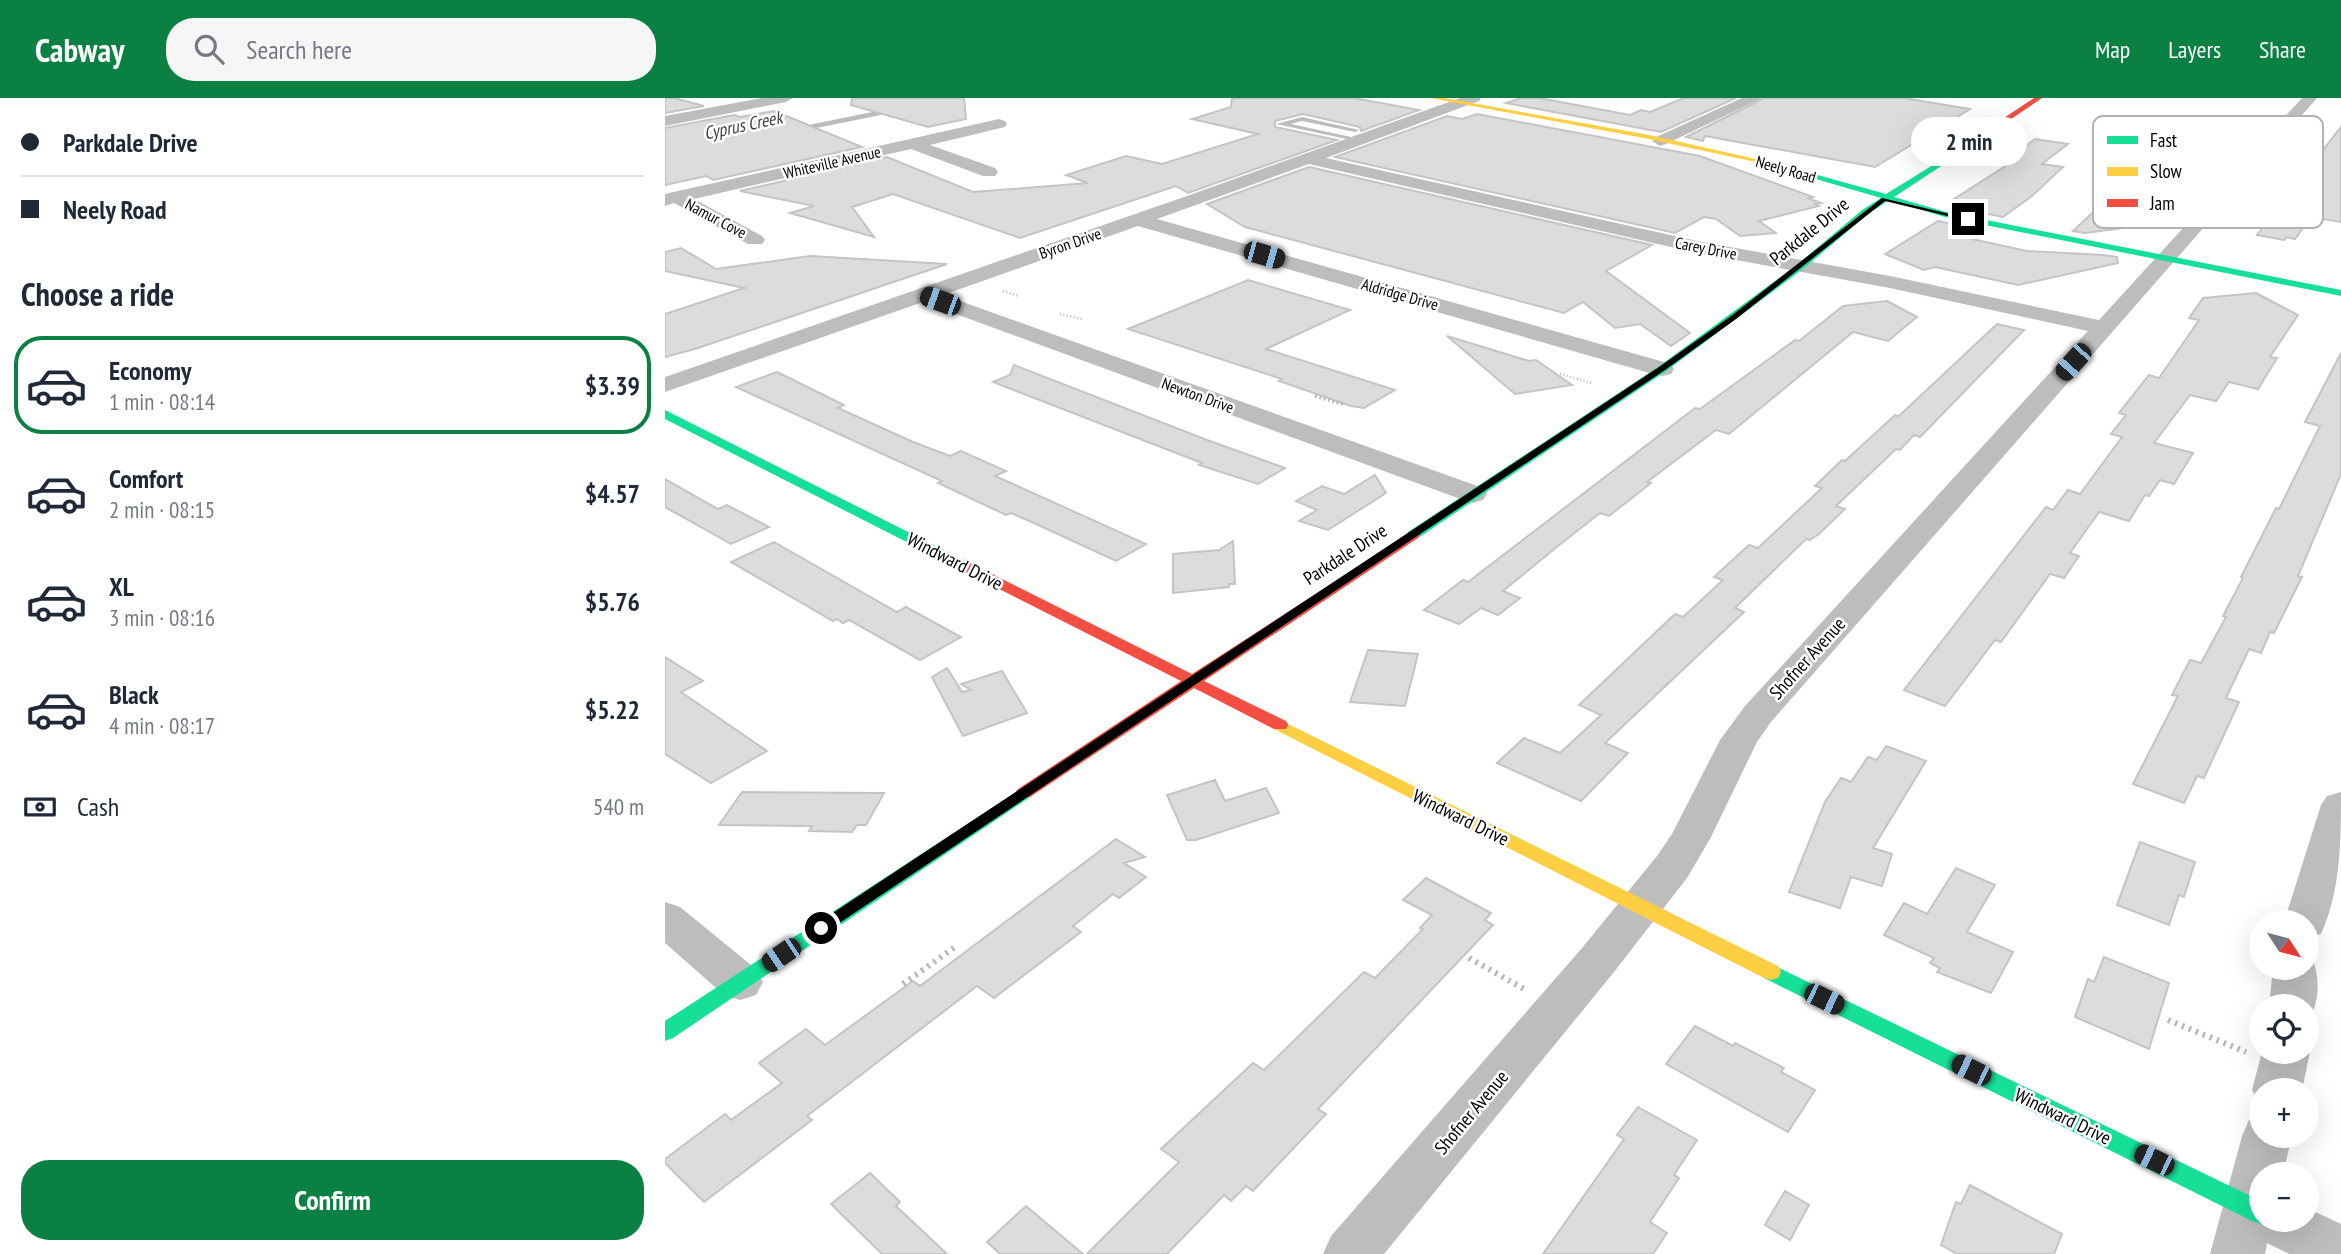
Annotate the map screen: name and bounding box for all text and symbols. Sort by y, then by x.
search box [166,18,656,81]
text: Cabway [35,28,124,71]
icon: search [190,30,228,68]
text: Search here [246,33,352,66]
text: Map [2095,34,2130,65]
text: Layers [2168,34,2221,65]
text: Share [2259,34,2306,65]
water label: Cyprus Creek [702,105,786,145]
legend [2093,116,2323,228]
callout: 2 min [1910,117,2026,166]
text: Parkdale Drive [63,126,198,159]
text: 2 min [1946,127,1992,156]
text: Fast [2150,128,2178,152]
street label: Whiteville Avenue [781,141,883,183]
street label: Neely Road [1754,151,1818,187]
text: Slow [2150,159,2183,183]
text: Jam [2149,191,2175,215]
street label: Parkdale Drive [1765,192,1854,270]
text: Neely Road [63,193,166,226]
street label: Namur Cove [682,194,750,242]
route end [1952,203,1984,235]
street label: Byron Drive [1036,223,1104,263]
street label: Carey Drive [1674,232,1738,264]
car [1241,239,1288,271]
text: Choose a ride [21,273,174,315]
street label: Aldridge Drive [1359,273,1441,315]
car [917,284,964,318]
car [2052,339,2095,385]
icon: car [25,354,88,417]
text: Economy [109,354,191,387]
text: $3.39 [585,369,640,402]
street label: Newton Drive [1159,373,1237,417]
text: 1 min · 08:14 [109,387,215,416]
icon: car [25,462,88,525]
text: Comfort [109,462,183,495]
text: $4.57 [585,477,640,510]
text: 2 min · 08:15 [109,495,215,524]
street label: Parkdale Drive [1299,518,1391,590]
street label: Windward Drive [903,527,1007,595]
icon: car [25,570,88,633]
text: XL [109,570,134,603]
text: $5.76 [585,585,640,618]
text: 3 min · 08:16 [109,603,215,632]
street label: Shofner Avenue [1764,612,1850,704]
icon: car [25,678,88,741]
text: Black [109,678,159,711]
text: $5.22 [585,693,640,726]
text: 4 min · 08:17 [109,711,215,740]
street label: Windward Drive [1409,783,1513,851]
icon: cash [21,788,59,826]
text: Cash [77,790,119,823]
text: 540 m [593,792,644,821]
north arrow [2249,910,2319,980]
map controls [2249,910,2319,1232]
route start [805,912,837,944]
car [758,935,805,975]
car [1801,980,1848,1018]
button: locate [2249,994,2319,1064]
car [1948,1051,1995,1089]
street label: Shofner Avenue [1429,1065,1513,1159]
button: + [2249,1078,2319,1148]
street label: Windward Drive [2011,1082,2115,1150]
car [2131,1141,2178,1179]
button: Confirm [21,1160,644,1240]
button: − [2249,1162,2319,1232]

